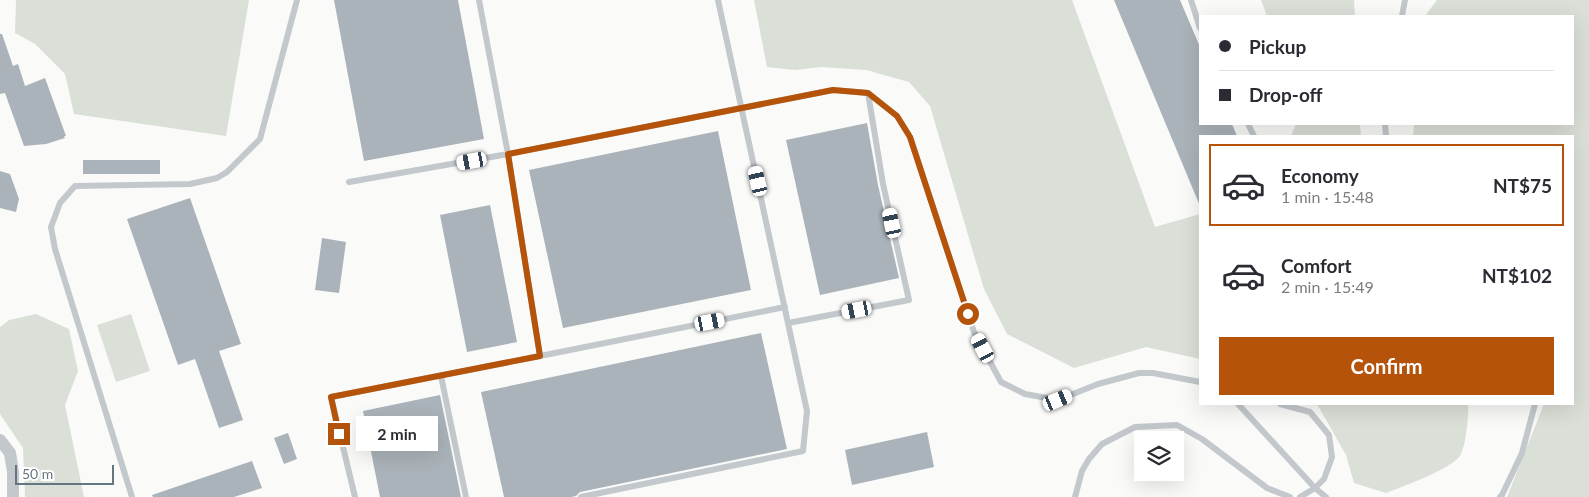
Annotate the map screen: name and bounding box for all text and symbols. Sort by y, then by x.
text: Pickup [1249,35,1306,58]
text: Drop-off [1249,83,1323,106]
car [455,151,488,171]
icon: car [1221,163,1266,208]
text: Economy [1281,164,1359,187]
car [747,165,768,197]
text: NT$75 [1493,174,1552,197]
text: 1 min · 15:48 [1281,187,1374,206]
car [881,207,902,239]
icon: car [1221,253,1266,298]
text: Comfort [1281,254,1352,277]
text: NT$102 [1482,264,1552,287]
text: 2 min · 15:49 [1281,277,1374,296]
car [840,300,873,320]
route start [957,303,979,325]
car [693,312,726,332]
car [969,331,996,365]
button: Confirm [1219,337,1554,395]
car [1041,387,1074,413]
callout: 2 min [356,416,439,452]
route end [328,423,350,445]
text: 2 min [377,424,417,443]
map controls [1134,431,1184,481]
button: layers [1134,431,1184,481]
scale bar [15,462,114,485]
text: 50 m [22,465,53,482]

